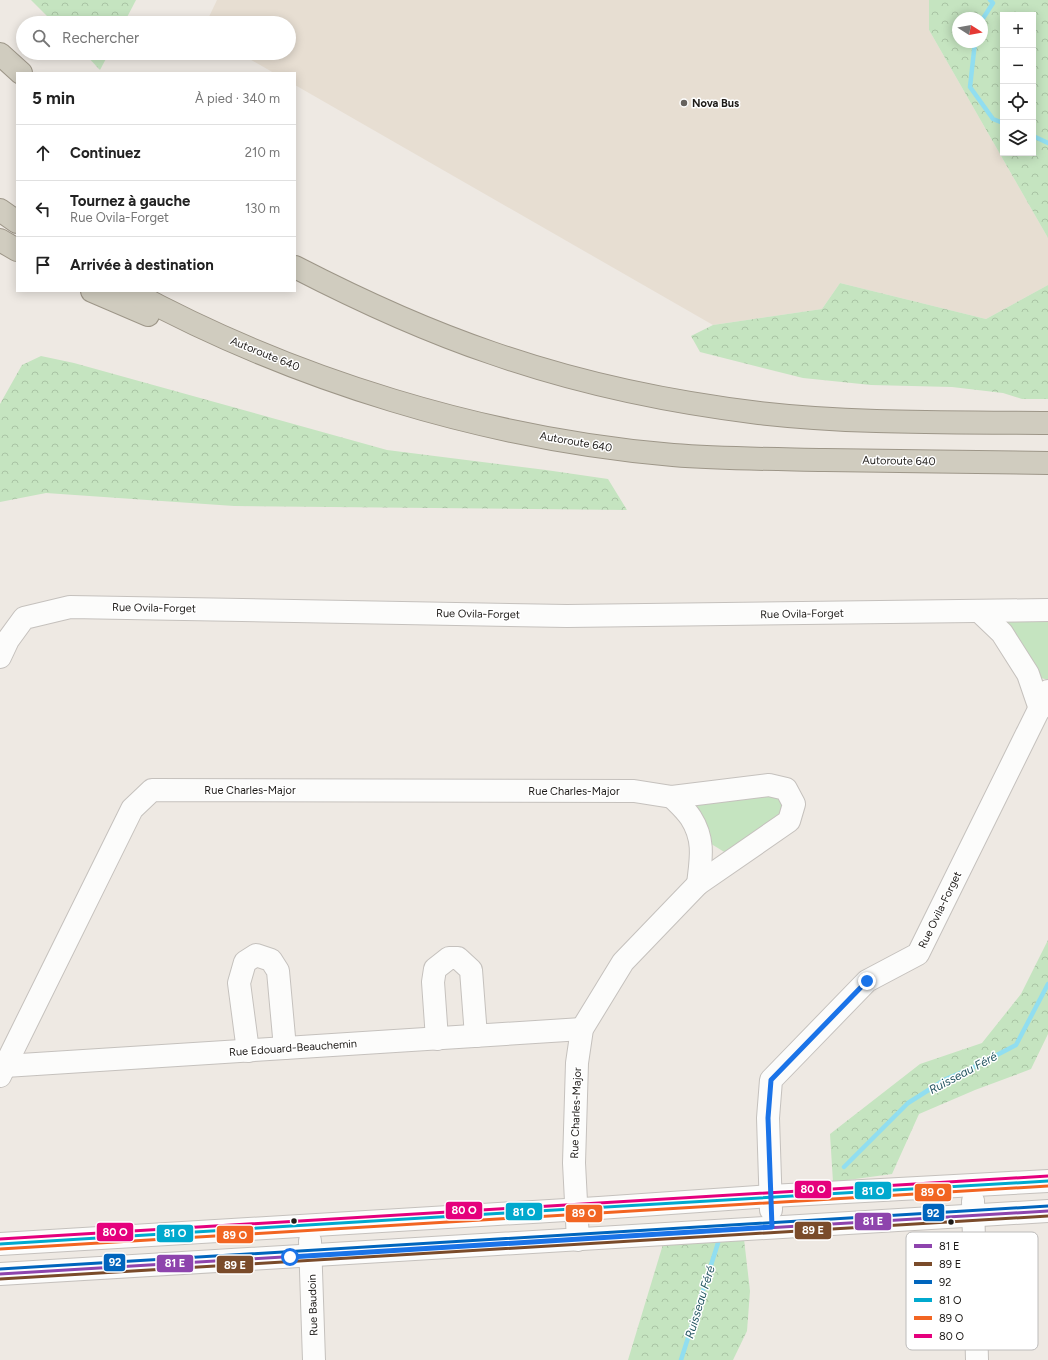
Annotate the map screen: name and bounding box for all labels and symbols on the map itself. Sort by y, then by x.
north arrow [952,12,988,48]
place label: Nova Bus [692,97,739,110]
marker: Nova Bus [679,98,689,108]
street label: Autoroute 640 [229,334,301,374]
street label: Autoroute 640 [539,429,613,455]
street label: Autoroute 640 [862,454,936,468]
street label: Rue Ovila-Forget [112,601,196,615]
street label: Rue Ovila-Forget [436,607,520,621]
street label: Rue Ovila-Forget [760,607,844,621]
street label: Rue Charles-Major [204,784,296,797]
street label: Rue Charles-Major [528,785,620,798]
street label: Rue Ovila-Forget [916,869,964,951]
route end [858,972,876,990]
street label: Rue Edouard-Beauchemin [229,1037,357,1059]
water label: Ruisseau Féré [926,1049,1000,1097]
street label: Rue Charles-Major [568,1067,584,1159]
line badge: 80 O [794,1180,832,1199]
line badge: 81 O [854,1181,892,1200]
text: 80 O [800,1183,826,1196]
line badge: 89 O [914,1183,952,1202]
text: 81 O [862,1185,885,1198]
text: 89 O [921,1186,946,1199]
line badge: 80 O [445,1201,483,1220]
line badge: 81 O [505,1202,543,1221]
line badge: 92 [922,1203,945,1222]
text: 80 O [451,1204,477,1217]
line badge: 89 O [565,1204,603,1223]
text: 81 O [513,1206,536,1219]
text: 89 O [572,1207,597,1220]
text: 92 [927,1207,939,1220]
line badge: 81 E [854,1212,892,1231]
text: 81 E [863,1215,883,1228]
unlabelled marker [289,1216,299,1226]
unlabelled marker [946,1217,956,1227]
line badge: 89 E [794,1221,832,1240]
line badge: 80 O [96,1222,134,1242]
line badge: 81 O [156,1224,194,1243]
text: 89 E [802,1224,824,1237]
line badge: 89 O [216,1225,254,1244]
text: 80 O [102,1226,128,1239]
text: 81 O [164,1227,187,1240]
text: 89 O [223,1229,248,1242]
legend [906,1232,1038,1350]
text: 81 E [939,1240,960,1253]
route start [281,1248,299,1266]
line badge: 92 [103,1253,126,1272]
line badge: 81 E [156,1254,194,1273]
line badge: 89 E [216,1255,254,1274]
text: 92 [109,1256,121,1269]
text: 81 E [165,1257,185,1270]
text: 89 E [939,1258,961,1271]
text: 89 E [224,1259,246,1272]
water label: Ruisseau Féré [682,1264,718,1340]
street label: Rue Baudoin [305,1274,321,1336]
text: 92 [939,1276,951,1289]
text: 81 O [939,1294,962,1307]
text: 89 O [939,1312,964,1325]
text: 80 O [939,1330,965,1343]

